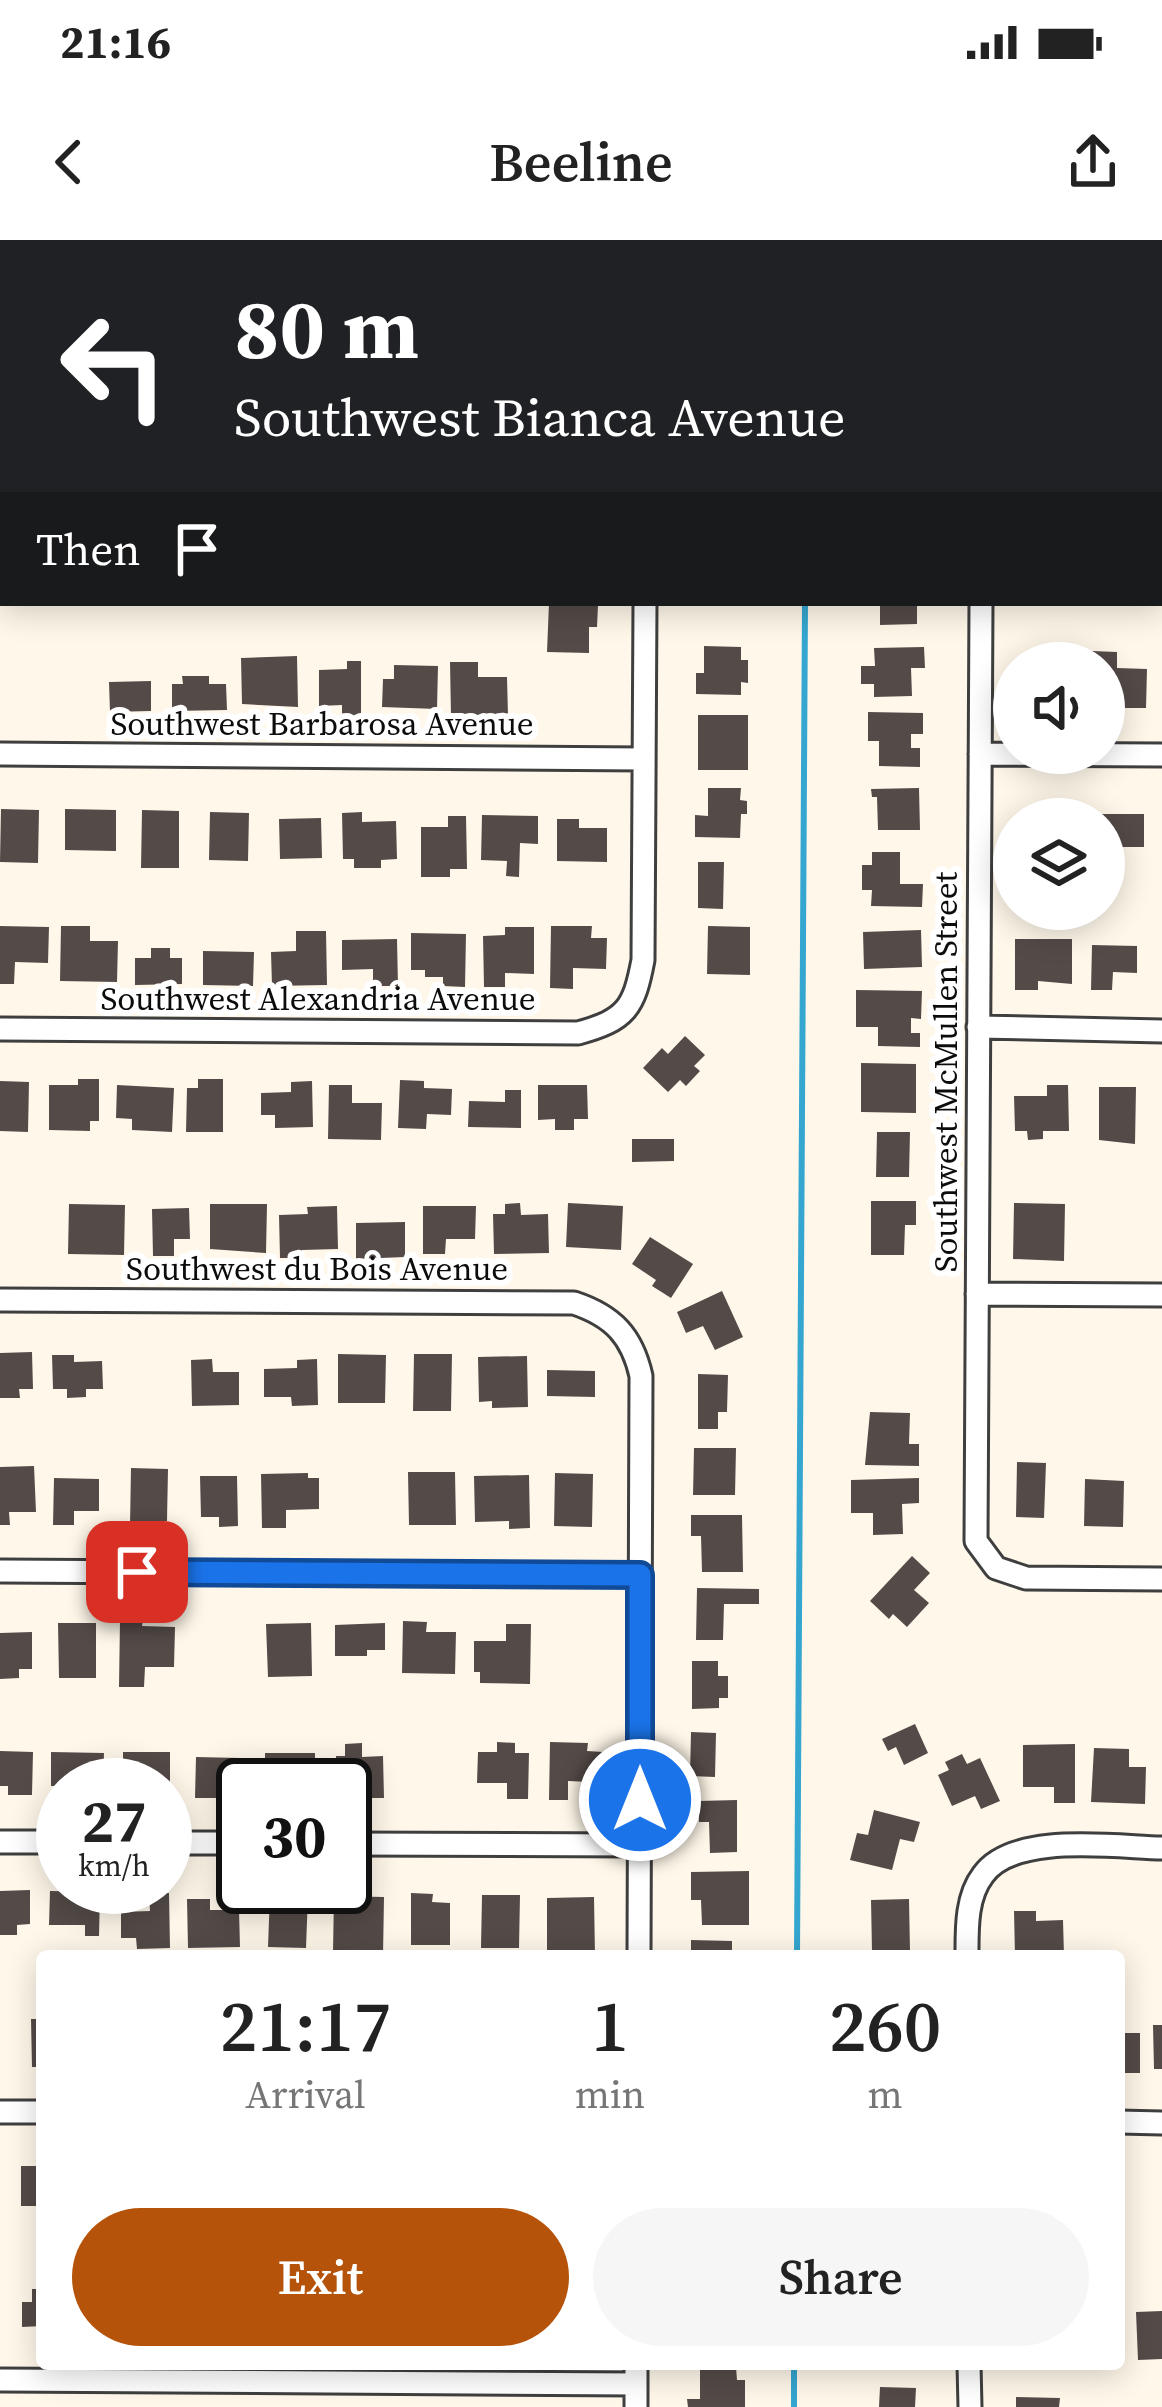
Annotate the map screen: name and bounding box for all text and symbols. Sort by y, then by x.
text: 21:16 [60,11,171,73]
text: Beeline [489,125,673,199]
icon: back [36,129,102,195]
icon: share [1060,129,1126,195]
text: 80 m [234,271,419,386]
icon: left [36,288,192,444]
text: Southwest Bianca Avenue [234,380,846,454]
icon: arrive [164,516,230,582]
text: Then [36,518,140,580]
map controls [993,642,1125,930]
button: sound [993,642,1125,774]
street label: Southwest Barbarosa Avenue [110,701,534,746]
button: layers [993,798,1125,930]
street label: Southwest McMullen Street [923,871,968,1272]
street label: Southwest Alexandria Avenue [100,976,536,1021]
street label: Southwest du Bois Avenue [126,1246,508,1291]
pin [86,1521,188,1623]
icon: arrive [104,1539,170,1605]
position arrow [577,1737,703,1863]
speed limit sign: 30 [216,1758,372,1914]
text: 27 [81,1780,147,1862]
text: km/h [78,1845,150,1886]
text: 21:17 [220,1976,391,2075]
text: 1 [591,1976,629,2075]
text: 260 [829,1976,941,2075]
text: Arrival [245,2068,366,2121]
text: min [575,2068,645,2121]
text: m [868,2068,903,2121]
button: Exit [72,2208,569,2346]
button: Share [593,2208,1089,2346]

